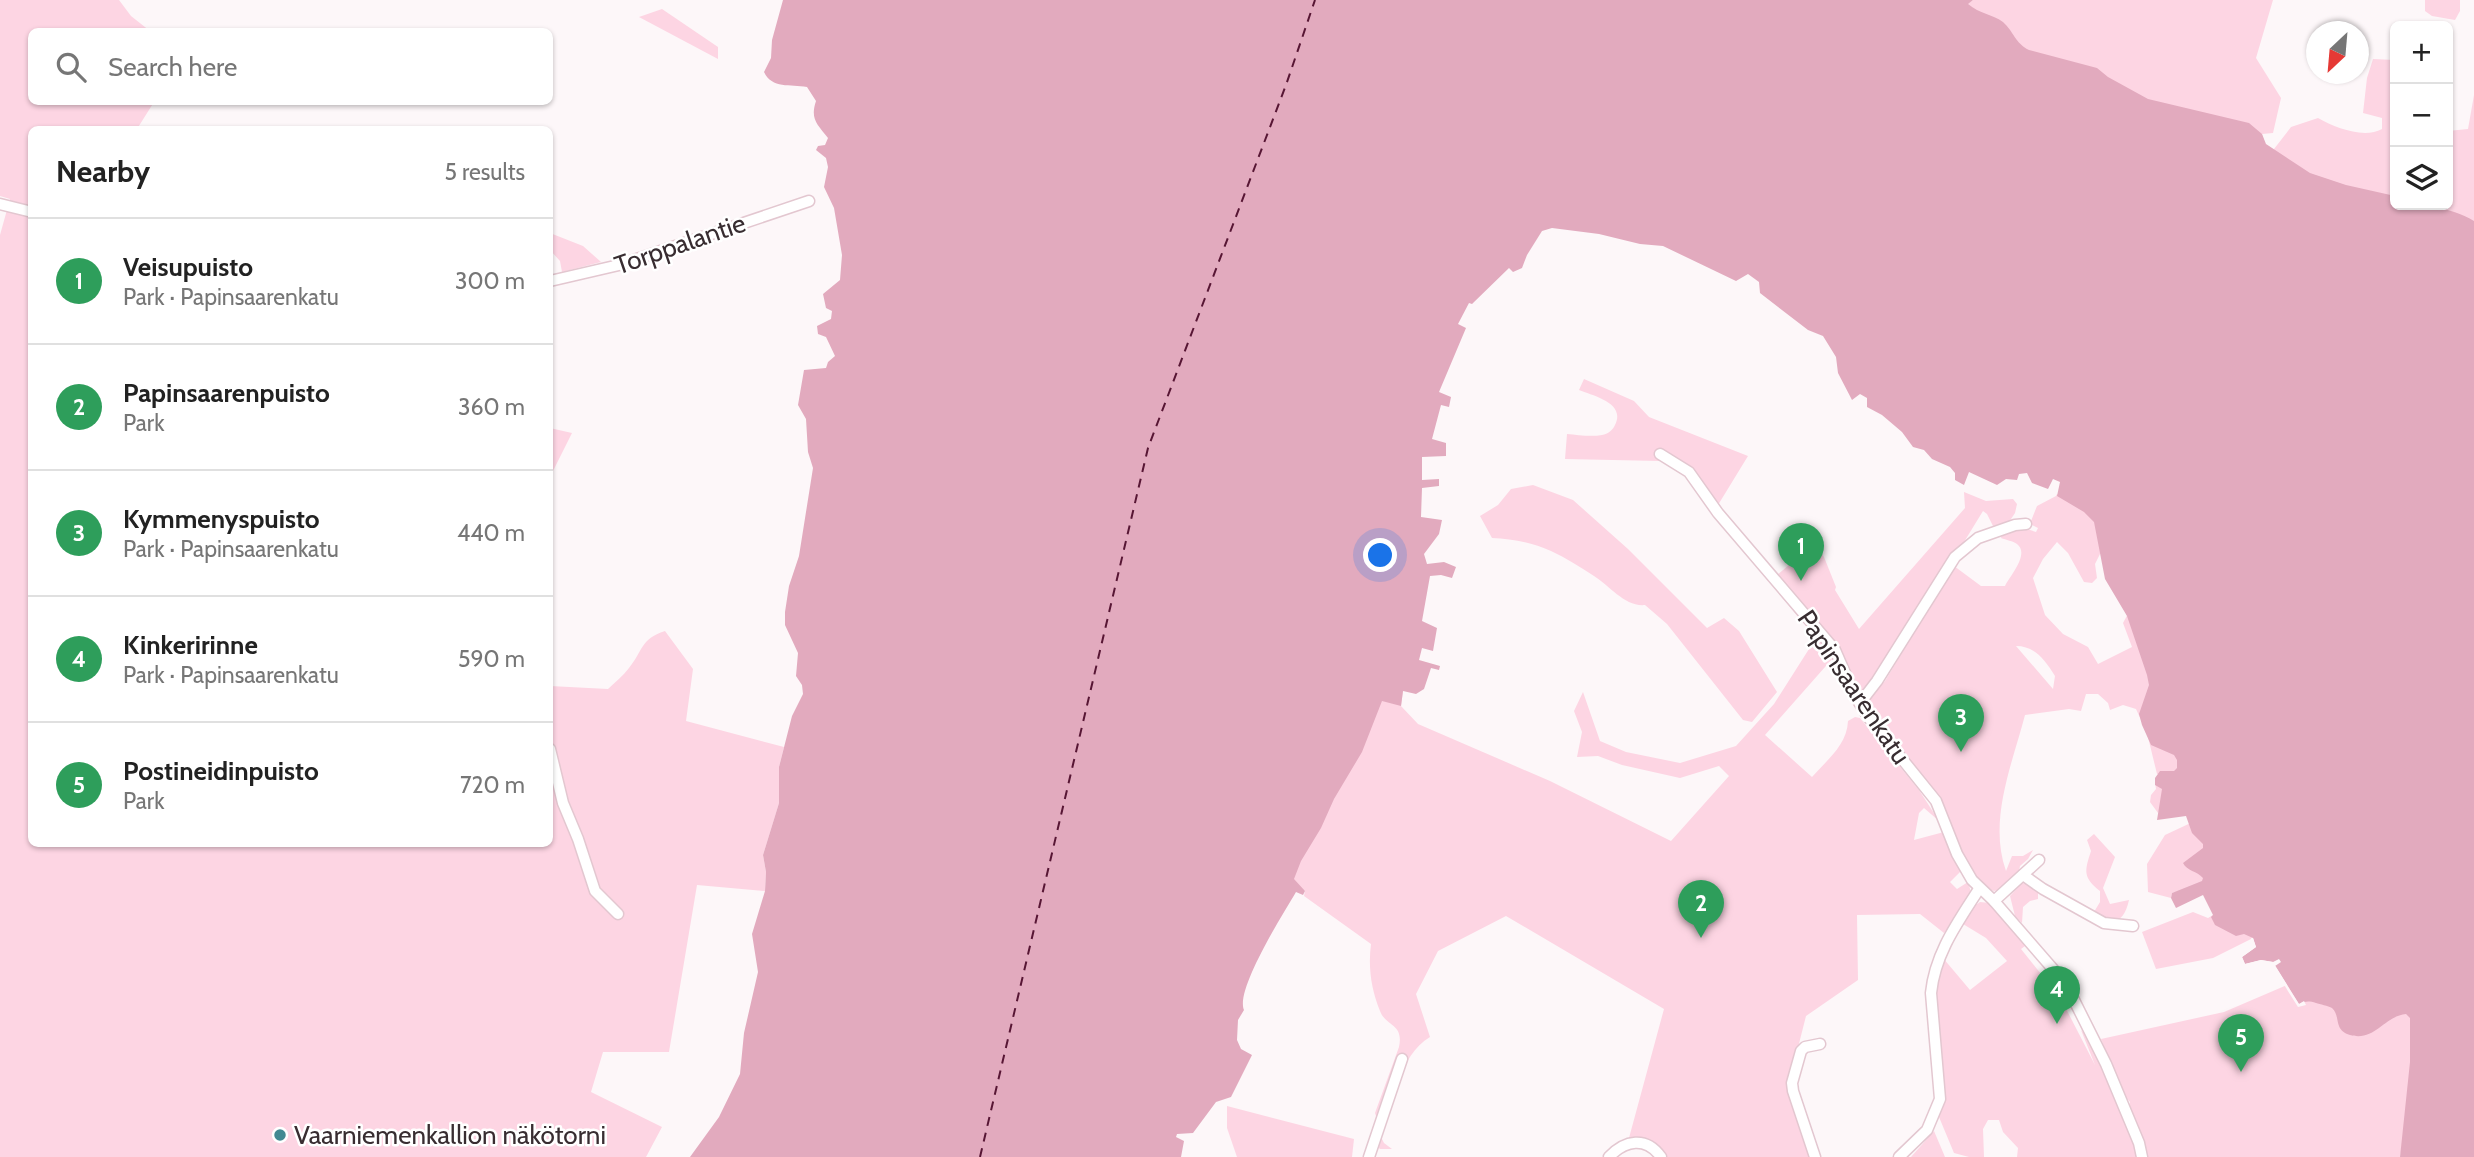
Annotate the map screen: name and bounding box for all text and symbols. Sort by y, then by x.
north arrow [2306,21,2369,84]
map controls [2390,21,2453,210]
button: + [2390,21,2453,84]
search box [28,28,553,105]
icon: search [52,48,90,86]
text: Search here [108,51,237,83]
button: − [2390,84,2453,147]
button: layers [2390,147,2453,210]
text: Nearby [56,153,150,190]
text: 5 results [444,158,525,186]
street label: Torppalantie [610,207,750,281]
text: Veisupuisto [123,251,253,283]
text: 1 [75,267,83,295]
text: 300 m [455,267,525,295]
text: Park · Papinsaarenkatu [123,283,339,311]
text: Papinsaarenpuisto [123,377,330,409]
text: 2 [73,393,85,421]
text: 360 m [458,393,525,421]
text: Park [123,409,164,437]
text: Kymmenyspuisto [123,503,320,535]
text: 3 [73,519,85,547]
text: 440 m [457,519,525,547]
pin: 1 [1778,523,1824,581]
text: Park · Papinsaarenkatu [123,535,339,563]
your location [1363,538,1397,572]
street label: Papinsaarenkatu [1791,604,1917,770]
text: Kinkeririnne [123,629,258,661]
text: 4 [72,645,86,673]
text: 590 m [458,645,525,673]
text: Park · Papinsaarenkatu [123,661,339,689]
pin: 3 [1938,694,1984,752]
text: Postineidinpuisto [123,755,319,787]
text: 5 [73,771,85,799]
text: 720 m [460,771,525,799]
text: Park [123,787,164,815]
pin: 2 [1678,880,1724,938]
pin: 4 [2034,966,2080,1024]
pin: 5 [2218,1014,2264,1072]
place label: Vaarniemenkallion näkötorni [294,1119,606,1151]
marker: Vaarniemenkallion näkötorni [272,1127,288,1143]

